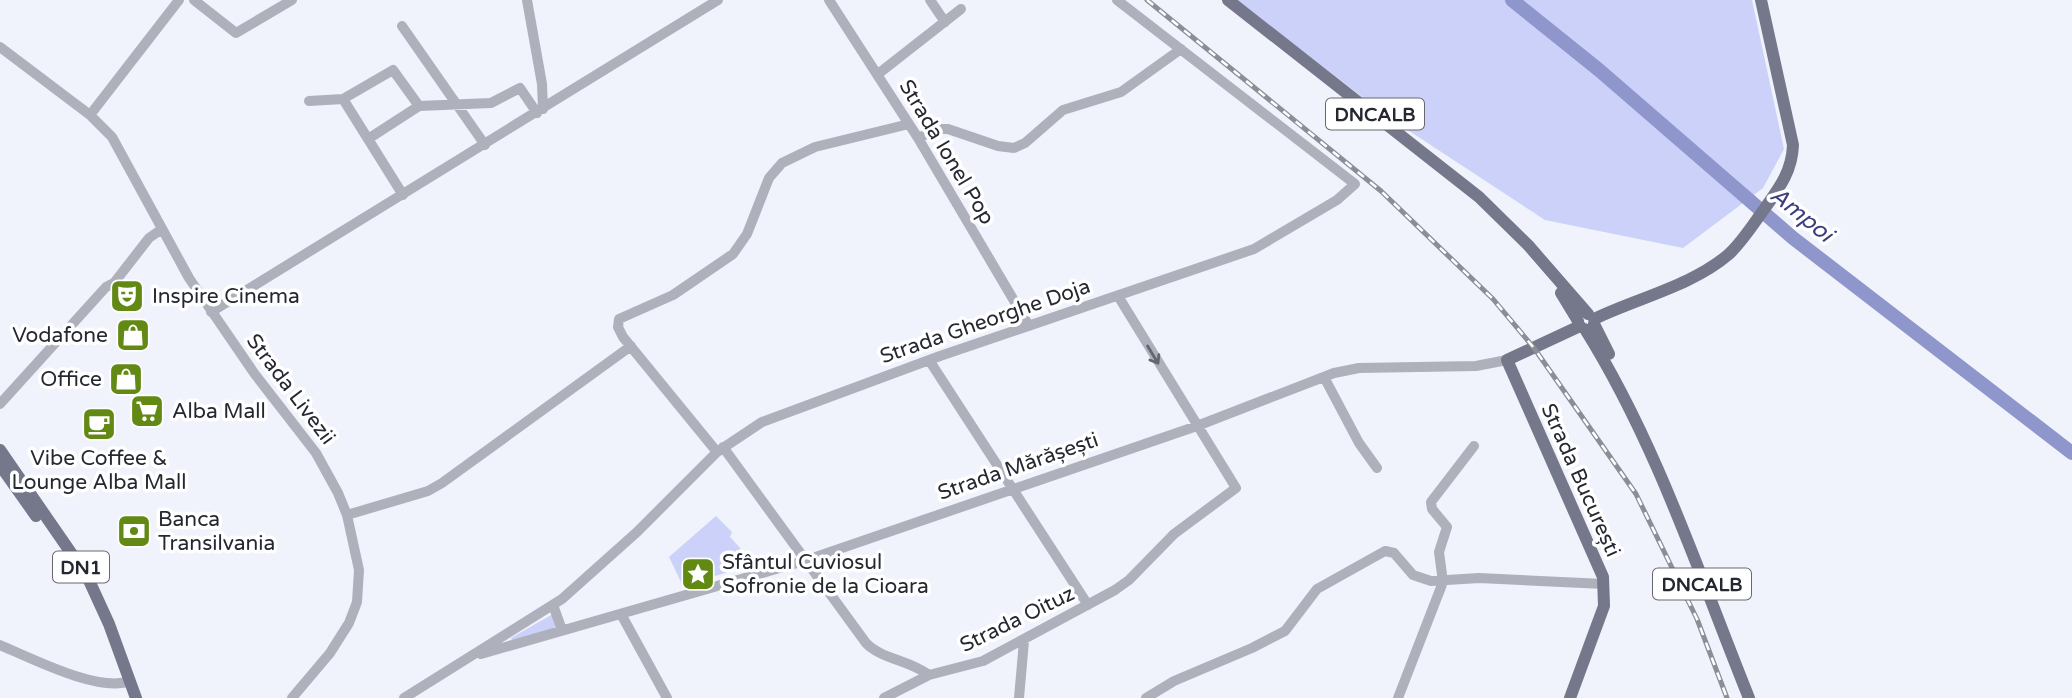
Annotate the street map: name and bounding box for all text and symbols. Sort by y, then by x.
street label: Strada Ionel Pop [893,75,1000,229]
road number: DNCALB [1326,98,1424,130]
water label: Ampoi [1764,181,1841,250]
street label: Strada Gheorghe Doja [877,274,1094,369]
theatre icon: Inspire Cinema [108,277,146,315]
place label: Inspire Cinema [152,284,300,309]
shop icon: Vodafone [114,316,152,354]
place label: Vodafone [12,323,108,348]
street label: Strada Livezii [241,329,340,450]
one-way arrow [1147,344,1161,364]
shop icon: Office [107,360,145,398]
place label: Office [40,367,102,392]
supermarket icon: Alba Mall [128,392,166,430]
place label: Alba Mall [172,399,266,424]
street label: Strada București [1536,400,1625,561]
cafe icon: Vibe Coffee & Lounge Alba Mall [80,405,118,443]
street label: Strada Mărășești [935,427,1102,506]
place label: Vibe Coffee & Lounge Alba Mall [12,446,186,495]
place label: Banca Transilvania [158,507,275,556]
bank icon: Banca Transilvania [115,512,153,550]
place label: Sfântul Cuviosul Sofronie de la Cioara [722,550,929,599]
road number: DN1 [53,552,109,582]
place icon: Sfântul Cuviosul Sofronie de la Cioara [679,555,717,593]
road number: DNCALB [1653,568,1751,600]
street label: Strada Oituz [956,581,1079,658]

